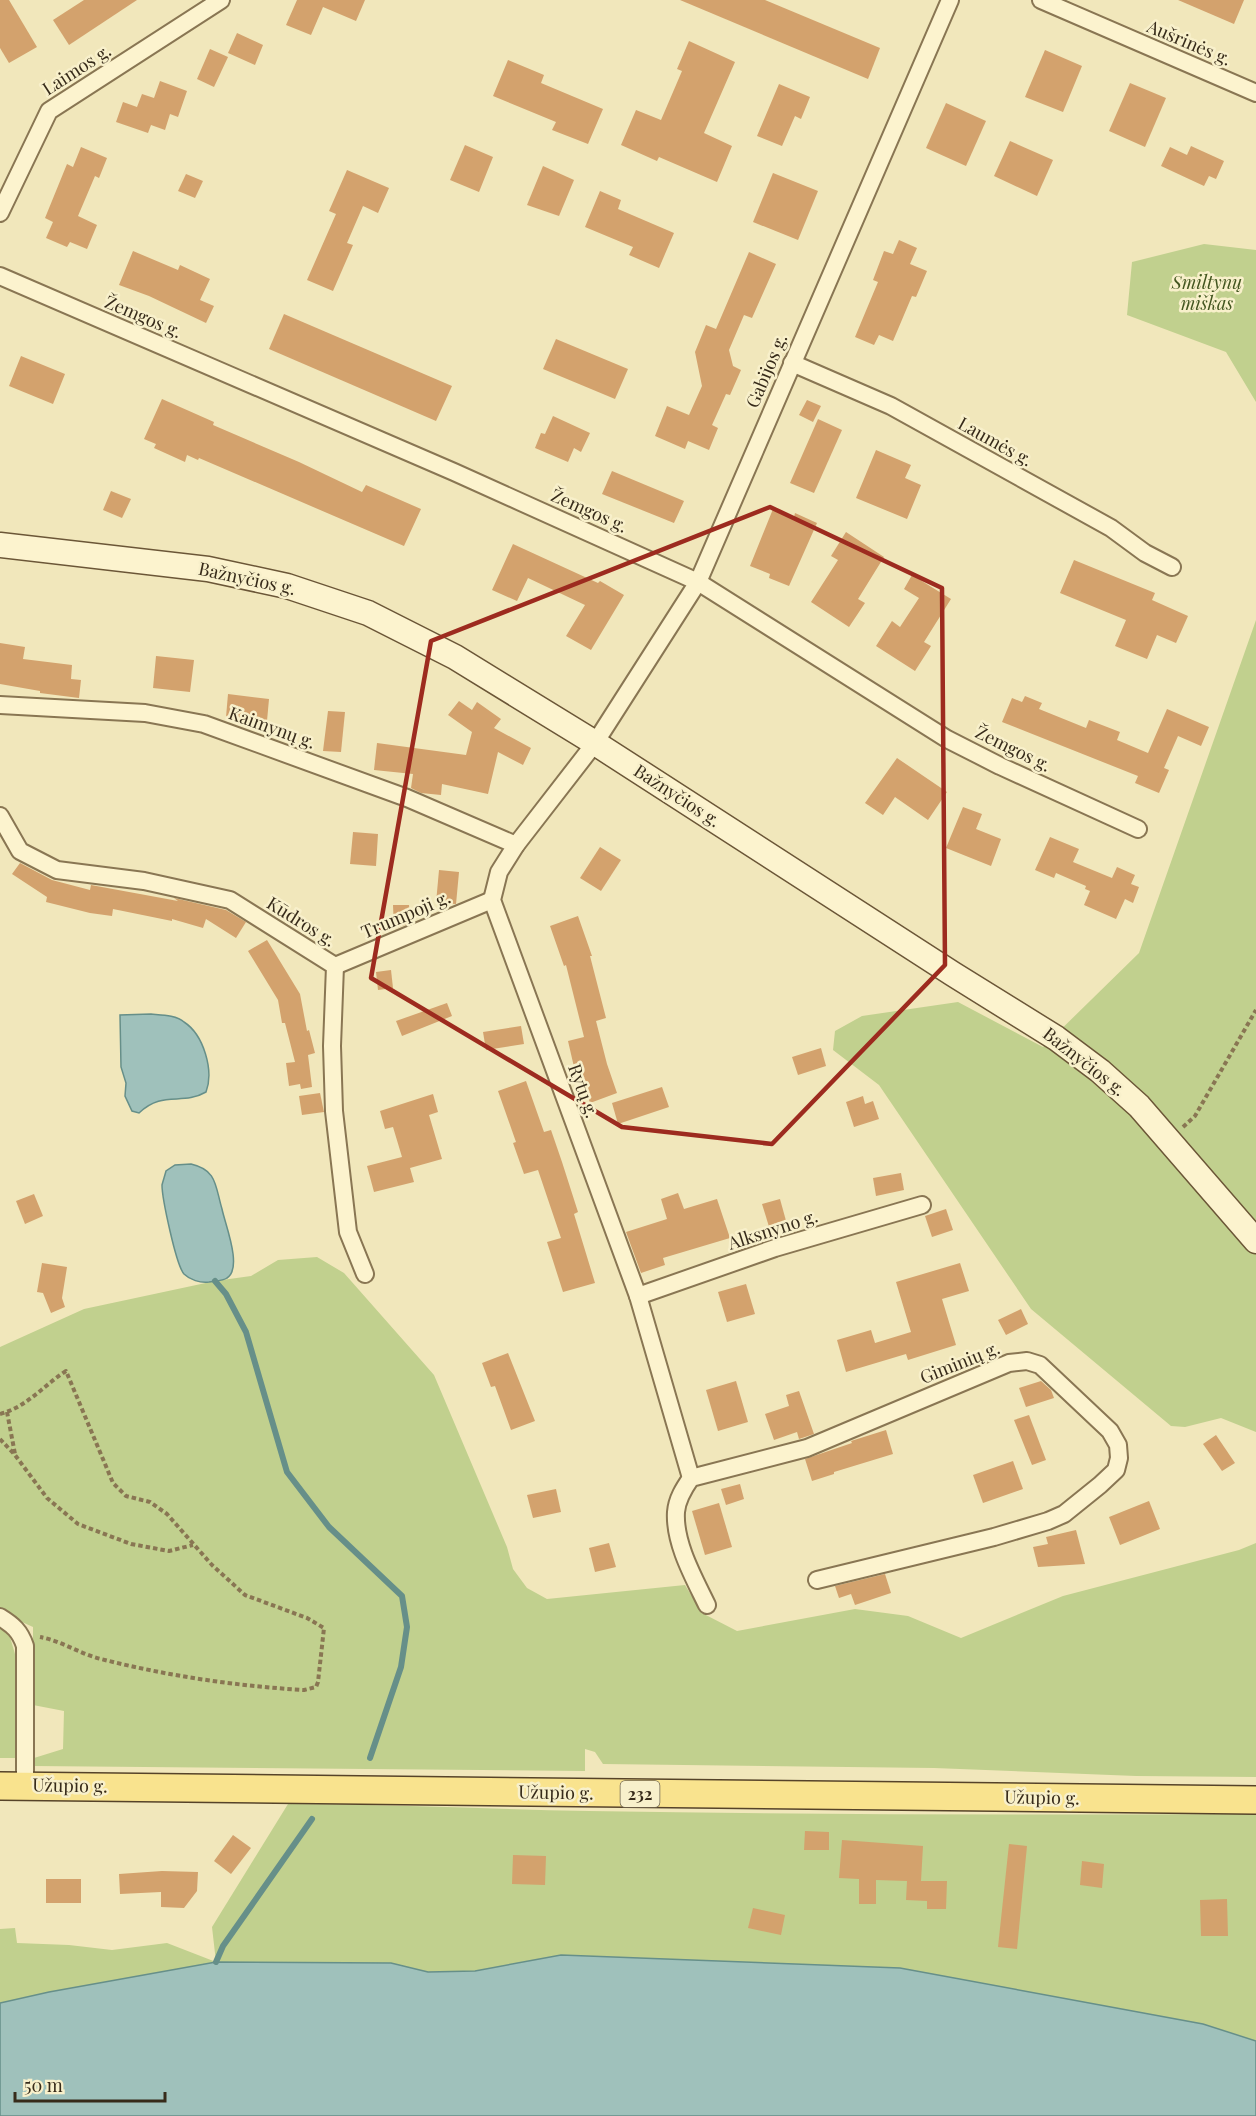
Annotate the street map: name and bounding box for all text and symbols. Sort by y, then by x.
street label: Aušrinės g. [1143,13,1235,71]
street label: Laimos g. [38,38,115,100]
park label: Smiltynų miškas [1171,270,1242,315]
street label: Žemgos g. [101,289,185,343]
street label: Gabijos g. [740,330,792,411]
street label: Laumės g. [954,411,1037,471]
street label: Žemgos g. [547,483,631,538]
street label: Bažnyčios g. [196,556,298,600]
street label: Kaimynų g. [226,700,319,754]
street label: Žemgos g. [972,720,1055,777]
street label: Bažnyčios g. [630,758,725,832]
street label: Trumpoji g. [357,885,454,944]
street label: Kūdros g. [263,891,340,952]
street label: Bažnyčios g. [1038,1021,1131,1101]
street label: Rytų g. [563,1060,605,1121]
street label: Alksnyno g. [724,1203,821,1255]
street label: Giminių g. [916,1335,1003,1389]
street label: Užupio g. [32,1772,108,1798]
street label: Užupio g. [518,1779,594,1805]
road number: 232 [620,1781,660,1807]
street label: Užupio g. [1004,1784,1080,1810]
scale bar [15,2065,165,2103]
text: 50 m [24,2073,63,2097]

